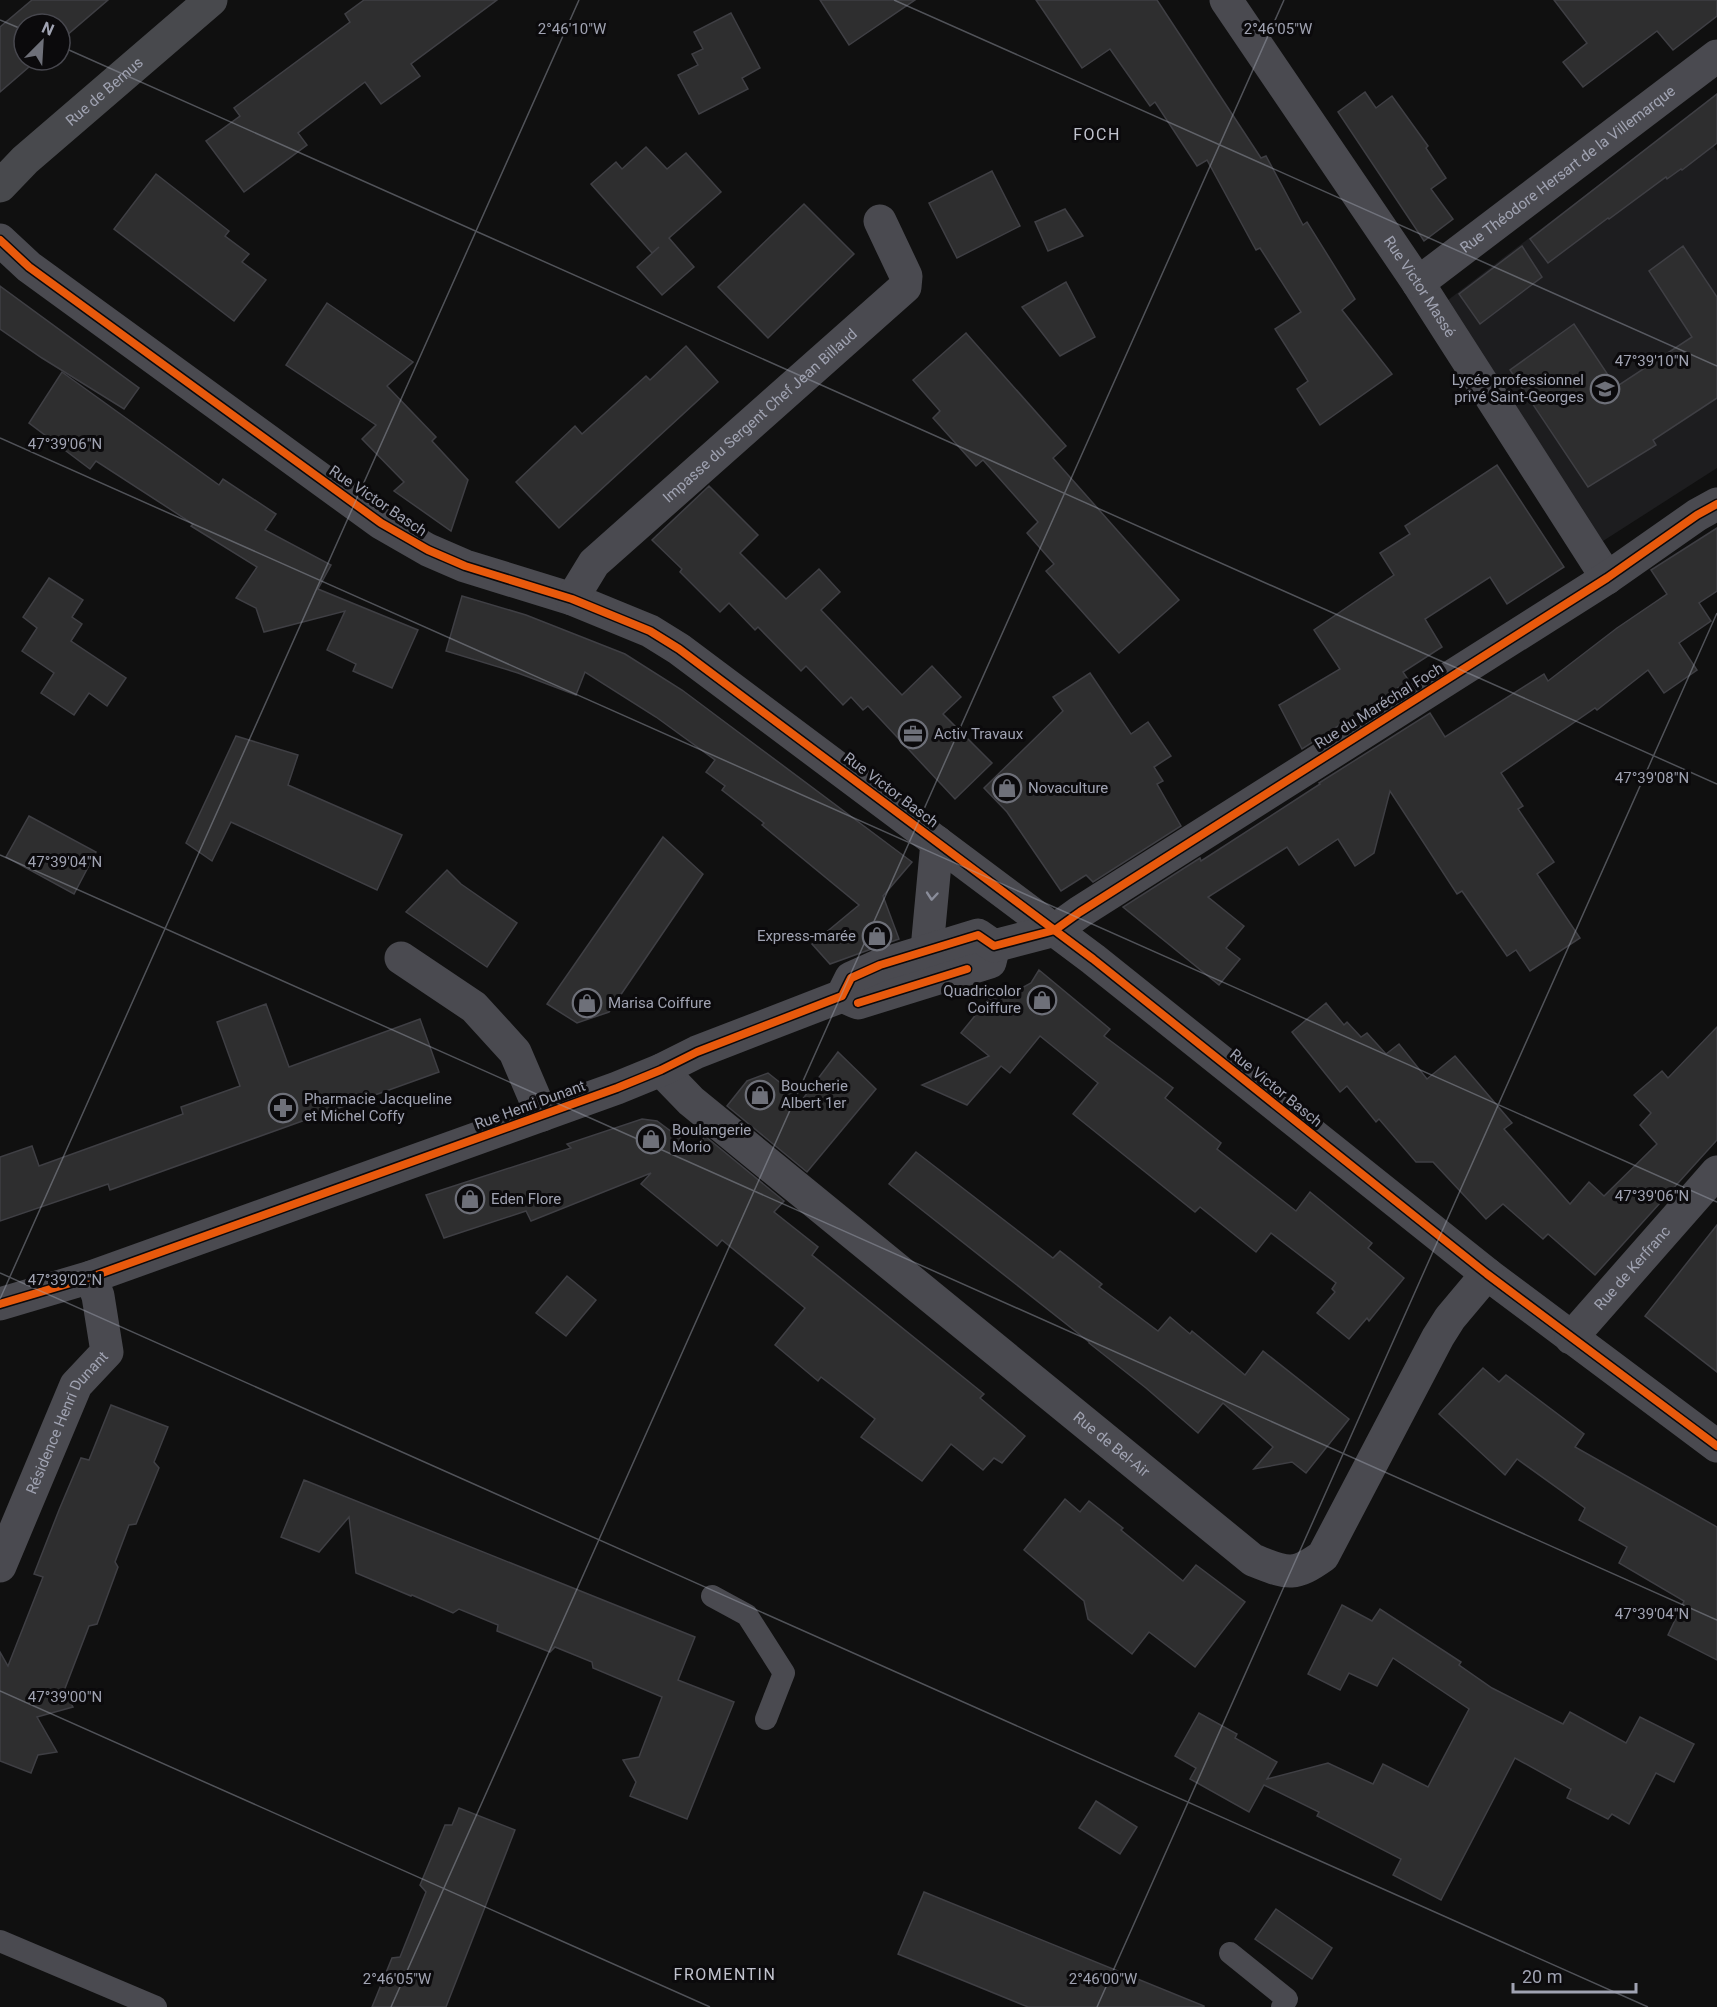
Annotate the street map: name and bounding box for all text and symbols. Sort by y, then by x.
north arrow [12,12,72,72]
text: N [39,18,57,40]
text: 2°46'10"W [538,20,606,38]
text: 2°46'05"W [1244,20,1312,38]
street label: Rue de Bernus [62,53,147,130]
street label: Rue Théodore Hersart de la Villemarque [1457,82,1679,257]
district label: FOCH [1073,125,1121,144]
street label: Rue Victor Massé [1380,233,1459,341]
street label: Impasse du Sergent Chef Jean Billaud [659,325,861,507]
text: 47°39'10"N [1615,352,1689,370]
place label: Lycée professionnel privé Saint-Georges [1452,371,1584,406]
school or university icon: Lycée professionnel privé Saint-Georges [1589,373,1621,405]
text: 47°39'06"N [28,435,102,453]
street label: Rue Victor Basch [326,462,430,540]
street label: Rue du Maréchal Foch [1311,659,1447,753]
office icon: Activ Travaux [897,718,929,750]
place label: Activ Travaux [934,725,1024,743]
street label: Rue Victor Basch [840,749,942,831]
text: 47°39'08"N [1615,769,1689,787]
shop icon: Novaculture [991,772,1023,804]
place label: Novaculture [1028,779,1108,797]
text: 47°39'04"N [28,853,102,871]
one-way arrow [926,891,939,900]
shop icon: Express-marée [861,920,893,952]
place label: Express-marée [757,927,856,945]
place label: Quadricolor Coiffure [943,982,1021,1017]
shop icon: Quadricolor Coiffure [1026,984,1058,1016]
shop icon: Marisa Coiffure [571,987,603,1019]
place label: Marisa Coiffure [608,994,711,1012]
street label: Rue Victor Basch [1226,1045,1326,1131]
street label: Rue Henri Dunant [472,1077,588,1133]
place label: Boucherie Albert 1er [781,1077,848,1112]
shop icon: Boucherie Albert 1er [744,1079,776,1111]
place label: Pharmacie Jacqueline et Michel Coffy [304,1090,452,1125]
pharmacy icon: Pharmacie Jacqueline et Michel Coffy [267,1092,299,1124]
place label: Boulangerie Morio [672,1121,751,1156]
shop icon: Boulangerie Morio [635,1123,667,1155]
shop icon: Eden Flore [454,1183,486,1215]
text: 47°39'06"N [1615,1187,1689,1205]
place label: Eden Flore [491,1190,561,1208]
street label: Rue de Kerfranc [1591,1222,1674,1314]
text: 47°39'02"N [28,1271,102,1289]
street label: Résidence Henri Dunant [22,1348,112,1497]
street label: Rue de Bel-Air [1070,1408,1153,1481]
text: 47°39'04"N [1615,1605,1689,1623]
text: 47°39'00"N [28,1688,102,1706]
scale bar [1513,1956,1636,1994]
district label: FROMENTIN [674,1965,776,1984]
text: 20 m [1522,1966,1562,1987]
text: 2°46'05"W [363,1970,431,1988]
text: 2°46'00"W [1069,1970,1137,1988]

